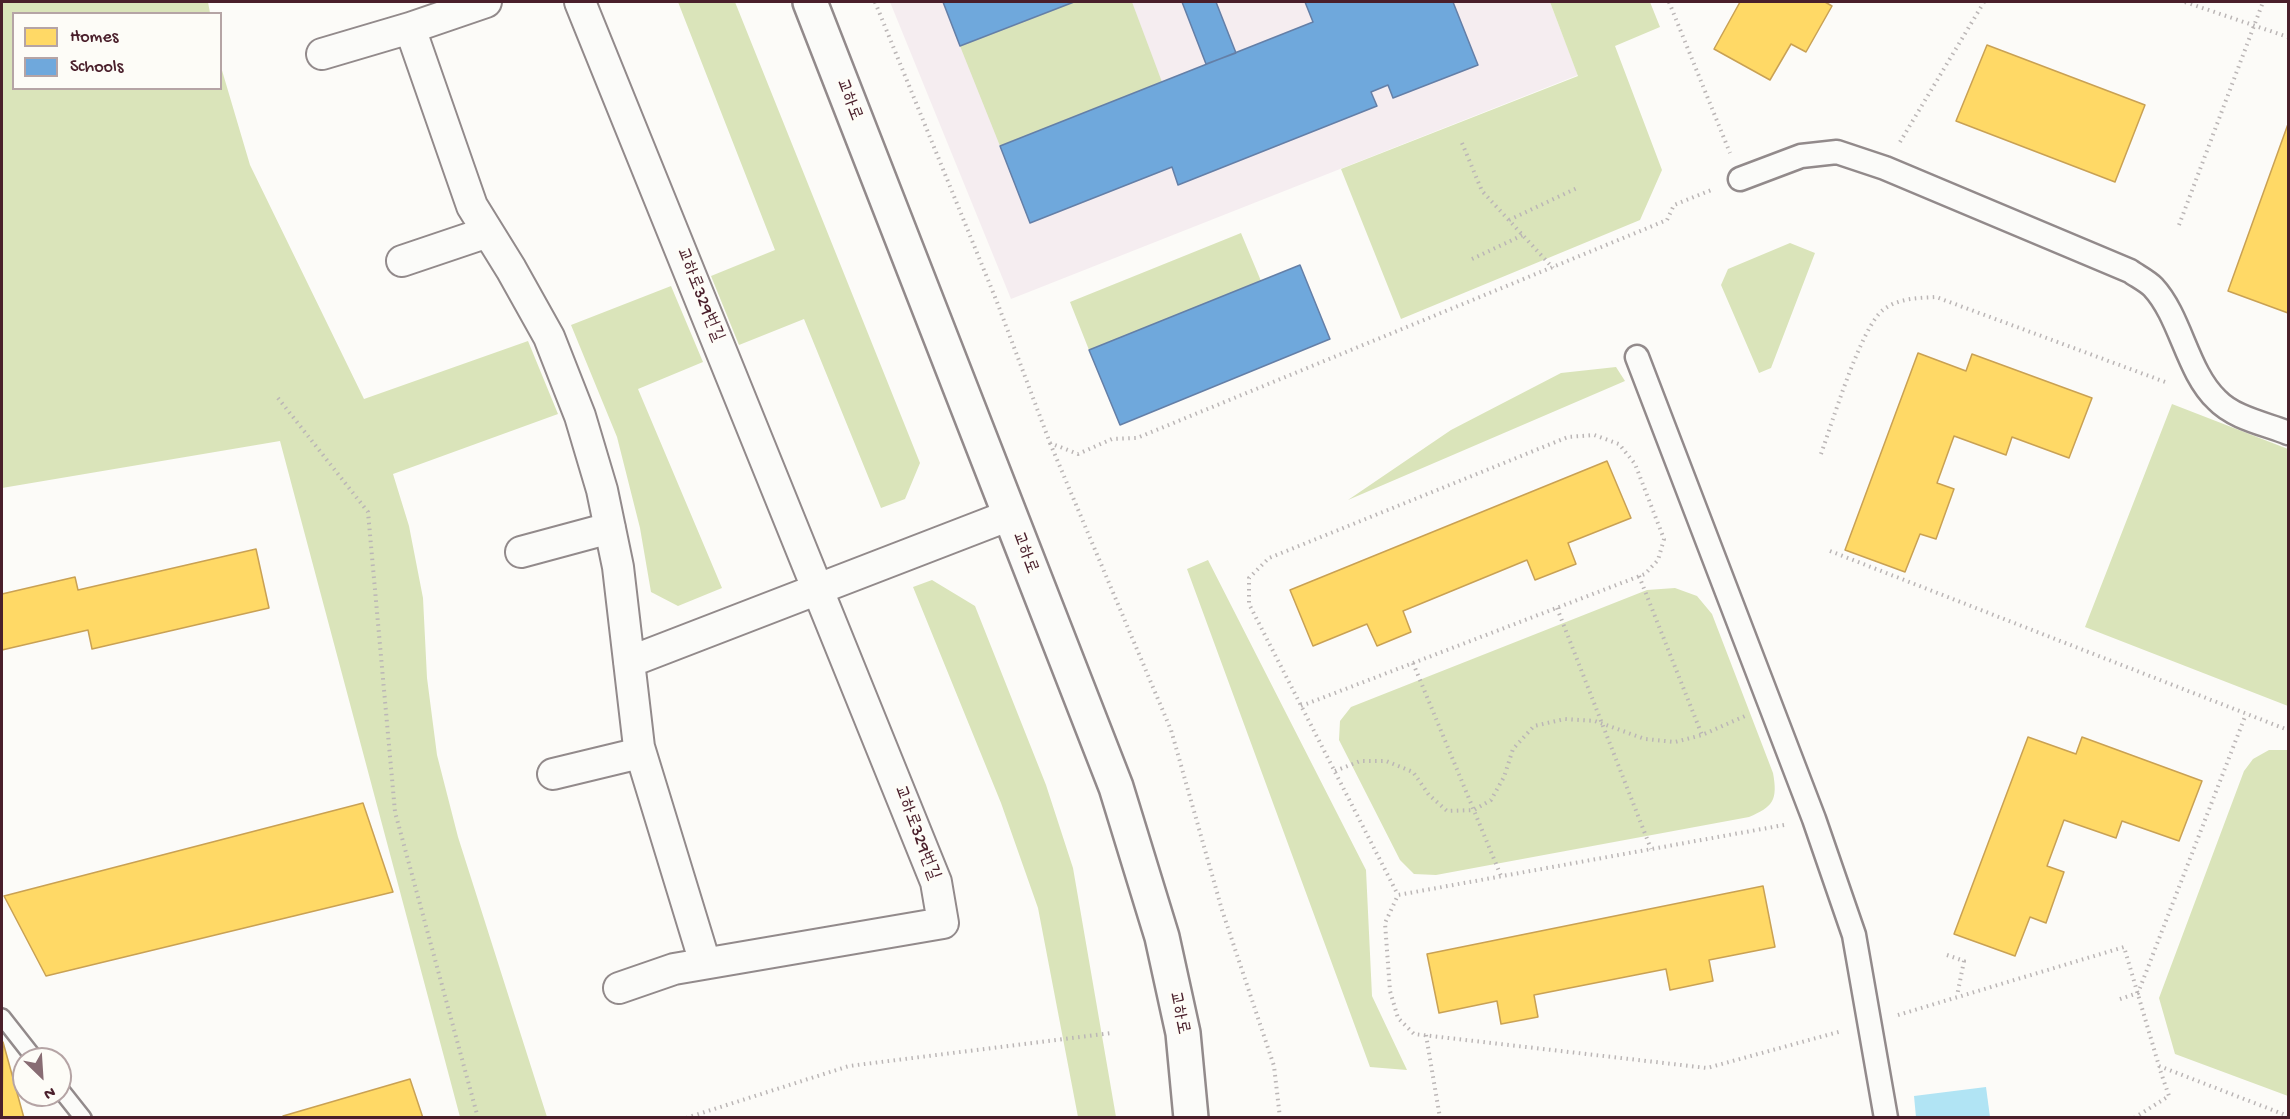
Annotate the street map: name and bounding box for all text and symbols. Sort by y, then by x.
legend [12,12,222,90]
text: Homes [70,27,118,48]
text: Schools [70,57,123,78]
street label: 교하로 [830,76,866,124]
street label: 교하로329번길 [670,245,728,345]
street label: 교하로 [1006,529,1042,577]
street label: 교하로329번길 [888,783,944,883]
street label: 교하로 [1163,990,1193,1036]
north arrow [12,1047,72,1107]
text: N [40,1081,58,1103]

